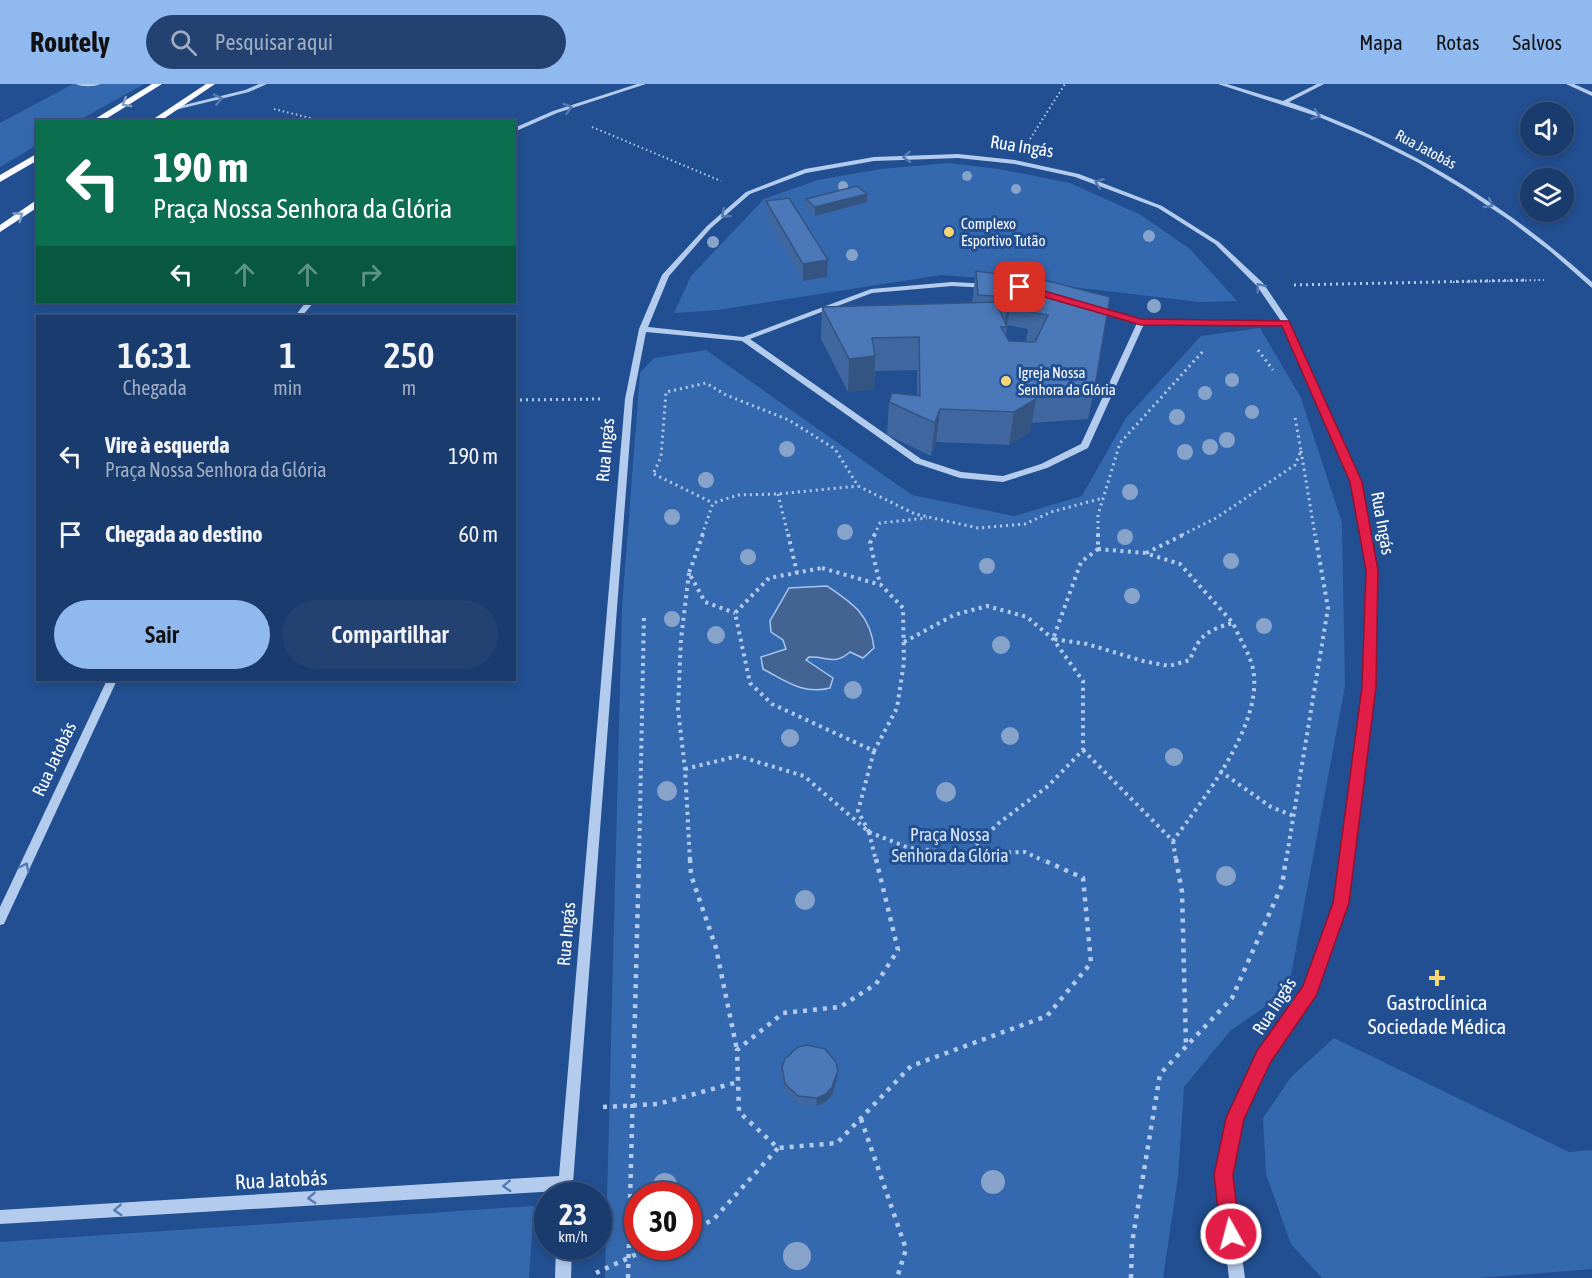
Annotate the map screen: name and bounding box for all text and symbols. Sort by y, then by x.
search box [146,15,566,69]
text: Routely [30,26,110,58]
icon: search [167,26,200,59]
text: Pesquisar aqui [215,29,333,55]
text: Mapa [1359,30,1403,54]
text: Rotas [1436,30,1479,54]
text: Salvos [1512,30,1562,54]
one-way arrow [213,93,223,106]
one-way arrow [122,95,132,107]
one-way arrow [562,102,573,115]
map controls [1520,102,1574,222]
button: sound [1520,102,1574,156]
one-way arrow [1310,107,1321,120]
street label: Rua Jatobás [1393,126,1459,172]
street label: Rua Ingás [989,131,1055,161]
text: 190 m [153,143,248,191]
icon: left [54,144,132,222]
one-way arrow [902,150,911,163]
button: layers [1520,168,1574,222]
one-way arrow [1094,178,1104,191]
text: Praça Nossa Senhora da Glória [153,193,452,224]
one-way arrow [1483,196,1493,208]
one-way arrow [721,207,732,218]
one-way arrow [12,212,23,223]
place label: Complexo Esportivo Tutão [961,215,1045,249]
marker: Complexo Esportivo Tutão [942,225,956,239]
icon: left [165,258,198,291]
icon: ahead [228,258,261,291]
icon: ahead [291,258,324,291]
icon: right [354,258,387,291]
pin [994,261,1045,312]
icon: arrive [1003,270,1036,303]
one-way arrow [1257,283,1268,294]
text: 16:31 [118,334,192,376]
text: 1 [279,334,296,376]
text: 250 [384,334,434,376]
place label: Igreja Nossa Senhora da Glória [1018,364,1116,398]
marker: Igreja Nossa Senhora da Glória [999,374,1013,388]
text: Chegada [123,376,187,399]
text: min [273,376,302,399]
text: m [402,376,416,399]
street label: Rua Ingás [592,417,618,483]
text: Vire à esquerda [105,432,230,458]
icon: left [54,440,87,473]
text: 190 m [448,443,498,469]
text: Praça Nossa Senhora da Glória [105,458,327,481]
street label: Rua Ingás [1367,490,1399,556]
icon: arrive [54,518,87,551]
text: Chegada ao destino [105,521,263,547]
text: 60 m [458,521,498,547]
button: Sair [54,600,270,669]
button: Compartilhar [282,600,498,669]
street label: Rua Jatobás [28,719,80,799]
park label: Praça Nossa Senhora da Glória [891,824,1009,866]
one-way arrow [17,863,29,874]
street label: Rua Ingás [553,901,579,967]
marker: Gastroclínica Sociedade Médica [1428,969,1446,987]
street label: Rua Ingás [1248,973,1300,1039]
place label: Gastroclínica Sociedade Médica [1368,990,1506,1038]
street label: Rua Jatobás [234,1165,328,1193]
one-way arrow [503,1180,512,1193]
speed limit sign: 30 [624,1182,702,1260]
one-way arrow [308,1191,317,1204]
text: 23 [559,1197,587,1231]
position arrow [1199,1202,1263,1266]
one-way arrow [113,1203,122,1216]
text: km/h [558,1228,588,1245]

